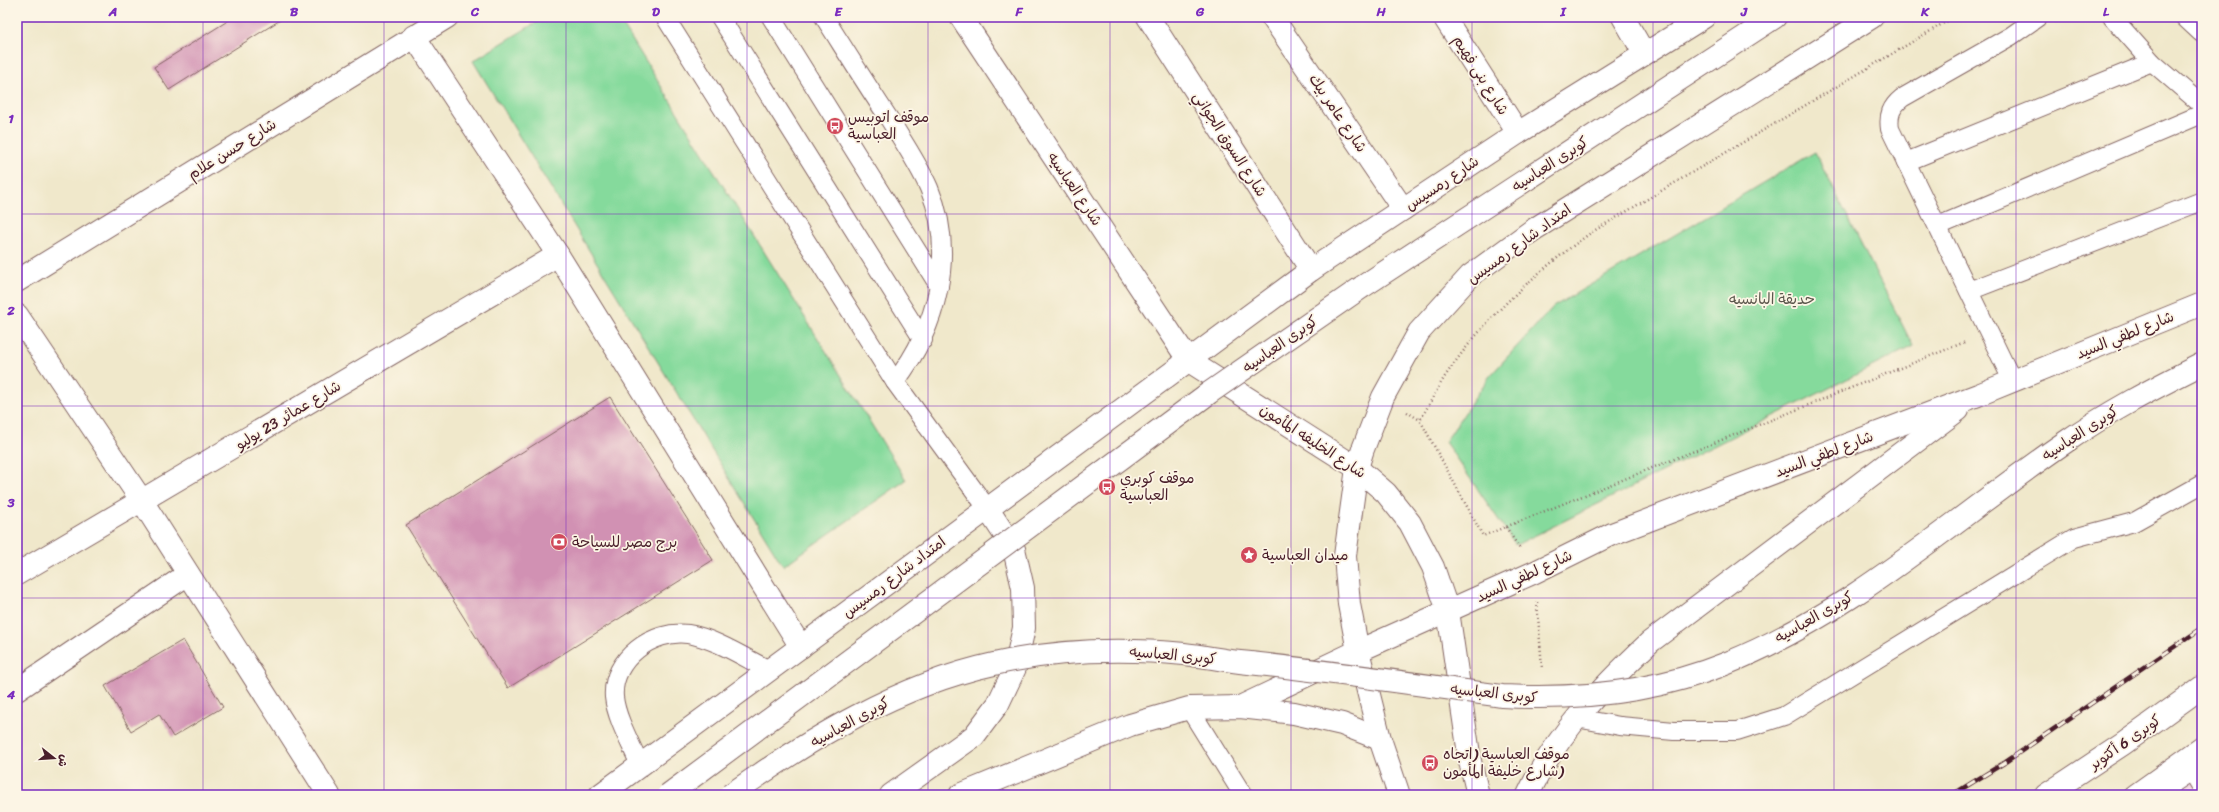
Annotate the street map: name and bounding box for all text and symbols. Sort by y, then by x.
text: A [108,0,117,23]
text: B [290,0,299,23]
text: C [470,0,480,23]
text: D [652,0,660,23]
text: E [834,0,843,23]
text: F [1014,0,1023,23]
text: G [1195,0,1205,23]
text: H [1375,0,1386,23]
text: I [1559,0,1567,23]
text: J [1740,0,1748,23]
text: K [1920,0,1930,23]
text: L [2103,0,2110,23]
street label: شارع بنى فهيم [1446,30,1516,120]
street label: شارع عامر بيك [1302,68,1374,158]
street label: شارع السوق الجواني [1186,86,1274,202]
place label: موقف اتوبيس العباسية [848,104,929,147]
text: 1 [8,107,14,130]
street label: شارع حسن علام [182,111,282,187]
bus stop icon: موقف اتوبيس العباسية [825,116,845,136]
street label: كوبرى العباسيه [1506,129,1594,199]
street label: شارع العباسيه [1040,147,1110,231]
street label: شارع رمسيس [1400,148,1484,218]
street label: امتداد شارع رمسيس [1461,197,1577,291]
park label: حديقة البانسيه [1729,286,1815,312]
text: 2 [6,299,15,322]
street label: شارع لطفي السيد [2072,303,2178,367]
street label: كوبرى العباسيه [1237,308,1323,380]
street label: شارع عمائر 23 يوليو [229,373,346,458]
street label: شارع الخليفه المأمون [1254,397,1372,485]
street label: كوبرى العباسيه [2036,398,2124,468]
street label: شارع لطفي السيد [1771,423,1877,485]
place label: موقف كوبري العباسية [1120,465,1195,508]
bus stop icon: موقف كوبري العباسية [1097,477,1117,497]
text: 3 [6,491,15,514]
place label: برج مصر للسياحة [572,529,677,555]
street label: امتداد شارع رمسيس [837,529,951,625]
bank icon: برج مصر للسياحة [549,532,569,552]
place label: ميدان العباسية [1262,542,1349,568]
street label: شارع لطفي السيد [1471,542,1577,610]
place icon: ميدان العباسية [1239,545,1259,565]
street label: كوبرى العباسيه [1770,584,1858,650]
street label: كوبرى العباسيه [1128,638,1218,672]
street label: كوبرى العباسيه [1449,675,1539,711]
text: 4 [6,683,16,706]
street label: كوبرى العباسيه [805,689,895,755]
street label: كوبرى 6 أكتوبر [2082,707,2167,778]
north arrow [34,738,74,778]
place label: موقف العباسية (اتجاه شارع خليفة المأمون) [1443,741,1570,784]
text: ش [52,752,74,769]
bus stop icon: موقف العباسية (اتجاه شارع خليفة المأمون) [1420,753,1440,773]

